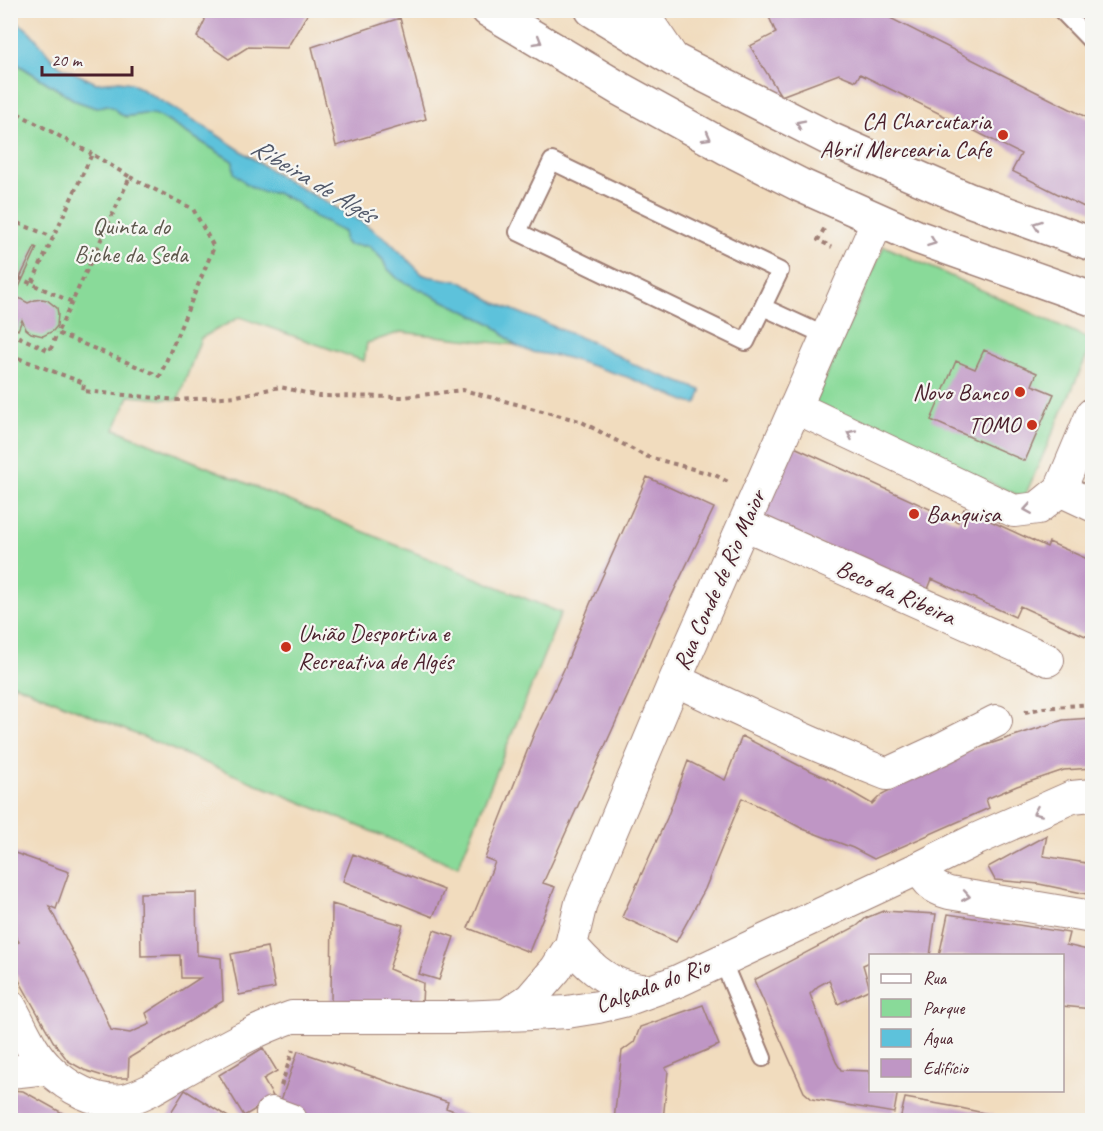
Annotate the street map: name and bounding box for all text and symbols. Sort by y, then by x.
one-way arrow [532,33,542,45]
scale bar [42,39,132,77]
text: 20 m [51,49,84,71]
place label: CA Charcutaria Abril Mercearia Cafe [820,106,993,164]
one-way arrow [796,119,807,131]
marker: CA Charcutaria Abril Mercearia Cafe [996,128,1010,142]
water label: Ribeira de Algés [245,130,386,233]
one-way arrow [701,130,712,141]
park label: Quinta do Biche da Seda [74,211,189,269]
one-way arrow [1033,219,1043,232]
one-way arrow [926,235,937,248]
place label: Novo Banco [912,377,1010,407]
marker: Novo Banco [1013,385,1027,399]
place label: TOMO [968,410,1022,440]
marker: TOMO [1025,418,1039,432]
one-way arrow [846,429,857,441]
street label: Rua Conde de Rio Maior [666,483,773,675]
place label: Banquisa [926,499,1002,529]
one-way arrow [1023,502,1033,515]
marker: Banquisa [907,507,921,521]
street label: Beco da Ribeira [832,552,962,632]
place label: União Desportiva e Recreativa de Algés [298,618,456,676]
marker: União Desportiva e Recreativa de Algés [279,640,293,654]
one-way arrow [1033,805,1044,817]
one-way arrow [961,889,971,902]
street label: Calçada do Rio [591,950,716,1019]
legend [869,954,1064,1092]
text: Rua [923,967,948,989]
text: Parque [923,997,965,1019]
text: Água [923,1027,954,1049]
text: Edifício [923,1057,969,1079]

